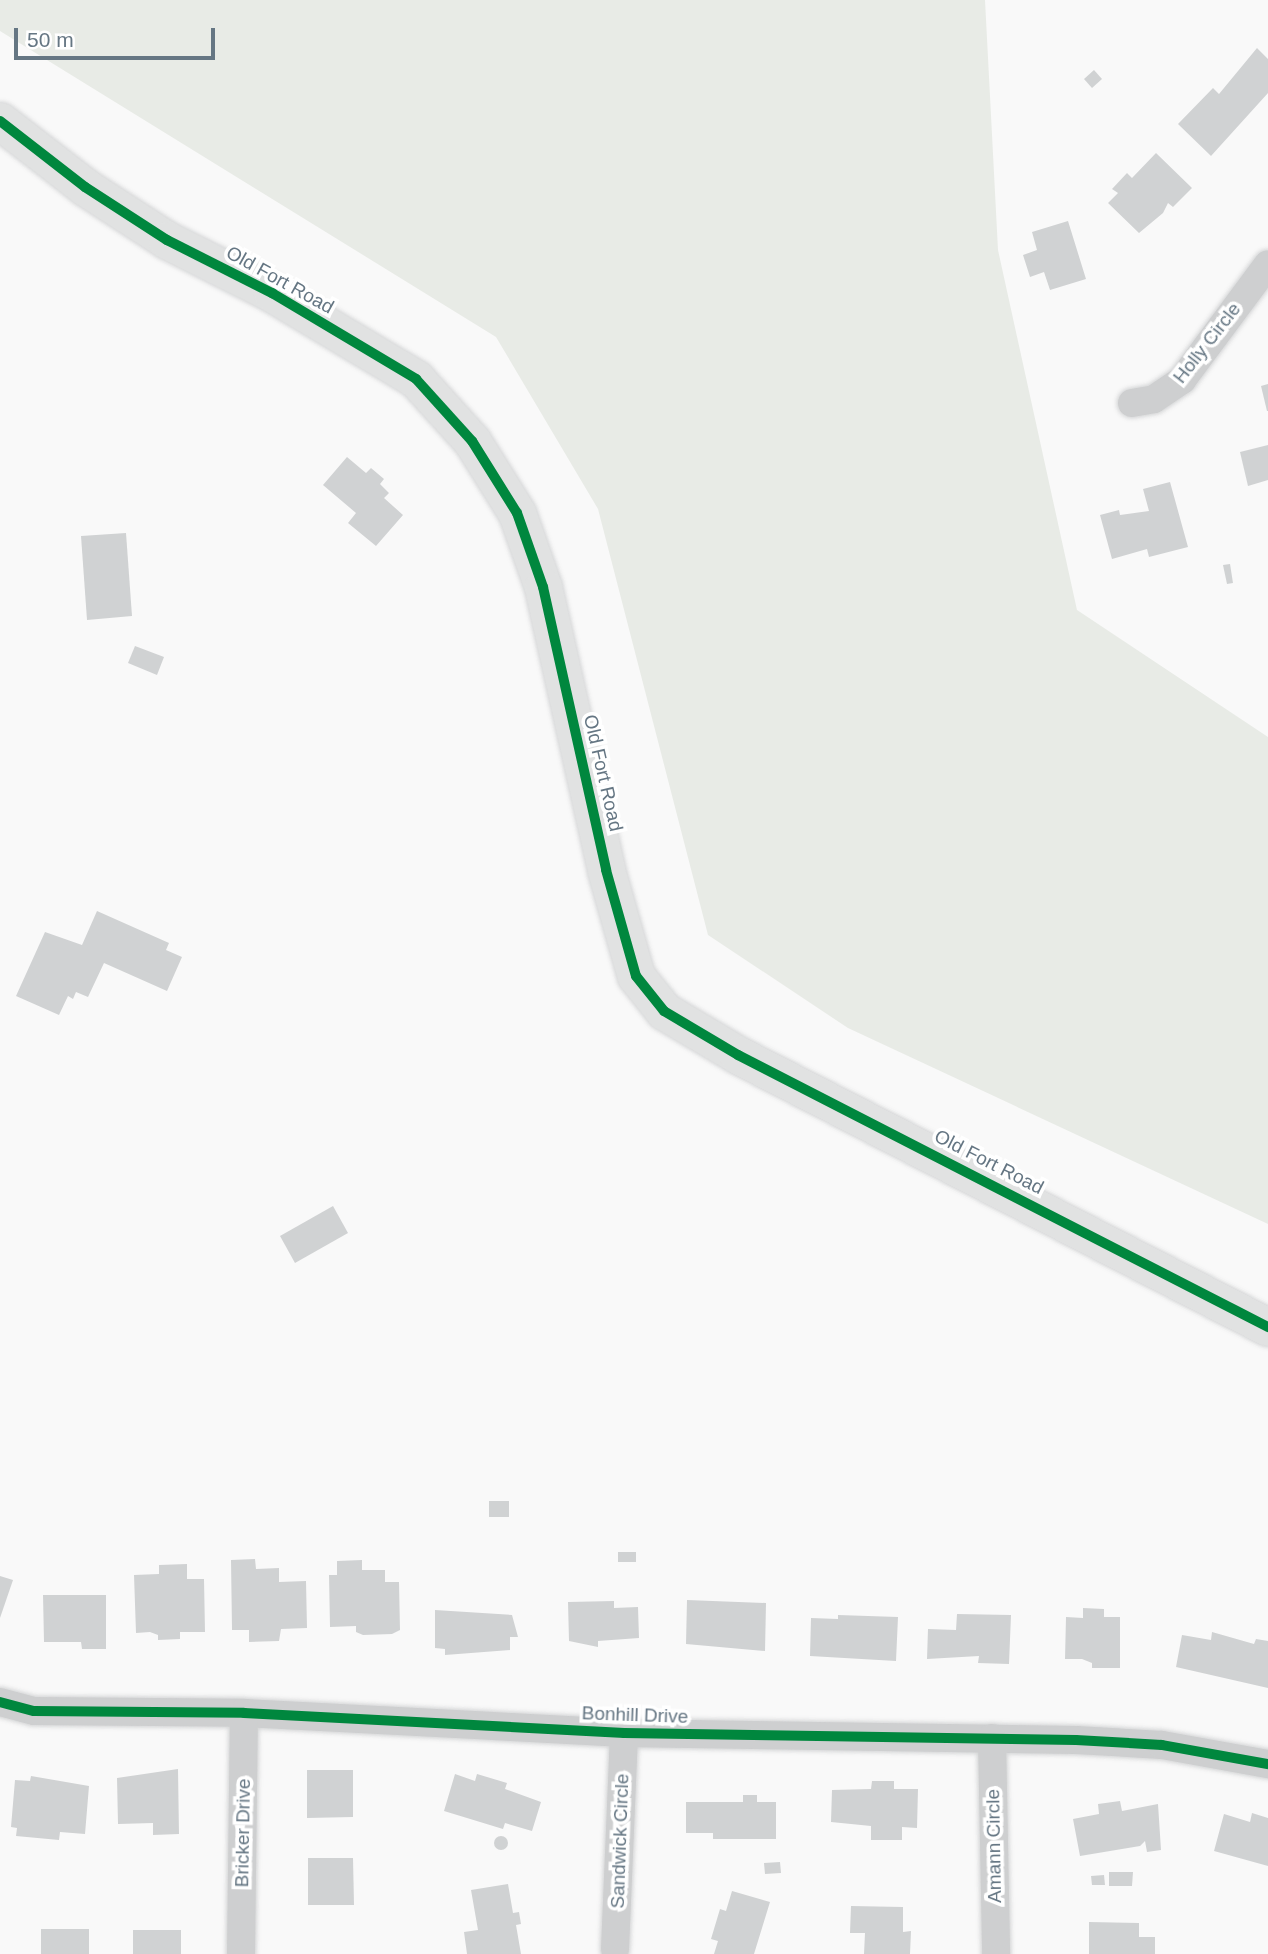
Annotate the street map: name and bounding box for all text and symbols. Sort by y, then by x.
scale bar [18,14,219,58]
text: 50 m [27,28,74,51]
street label: Old Fort Road [222,241,338,319]
street label: Holly Circle [1168,298,1246,388]
street label: Old Fort Road [578,712,628,834]
street label: Old Fort Road [931,1125,1047,1199]
street label: Bonhill Drive [581,1702,689,1728]
street label: Sandwick Circle [606,1773,634,1909]
street label: Bricker Drive [231,1778,255,1888]
street label: Amann Circle [982,1789,1006,1903]

